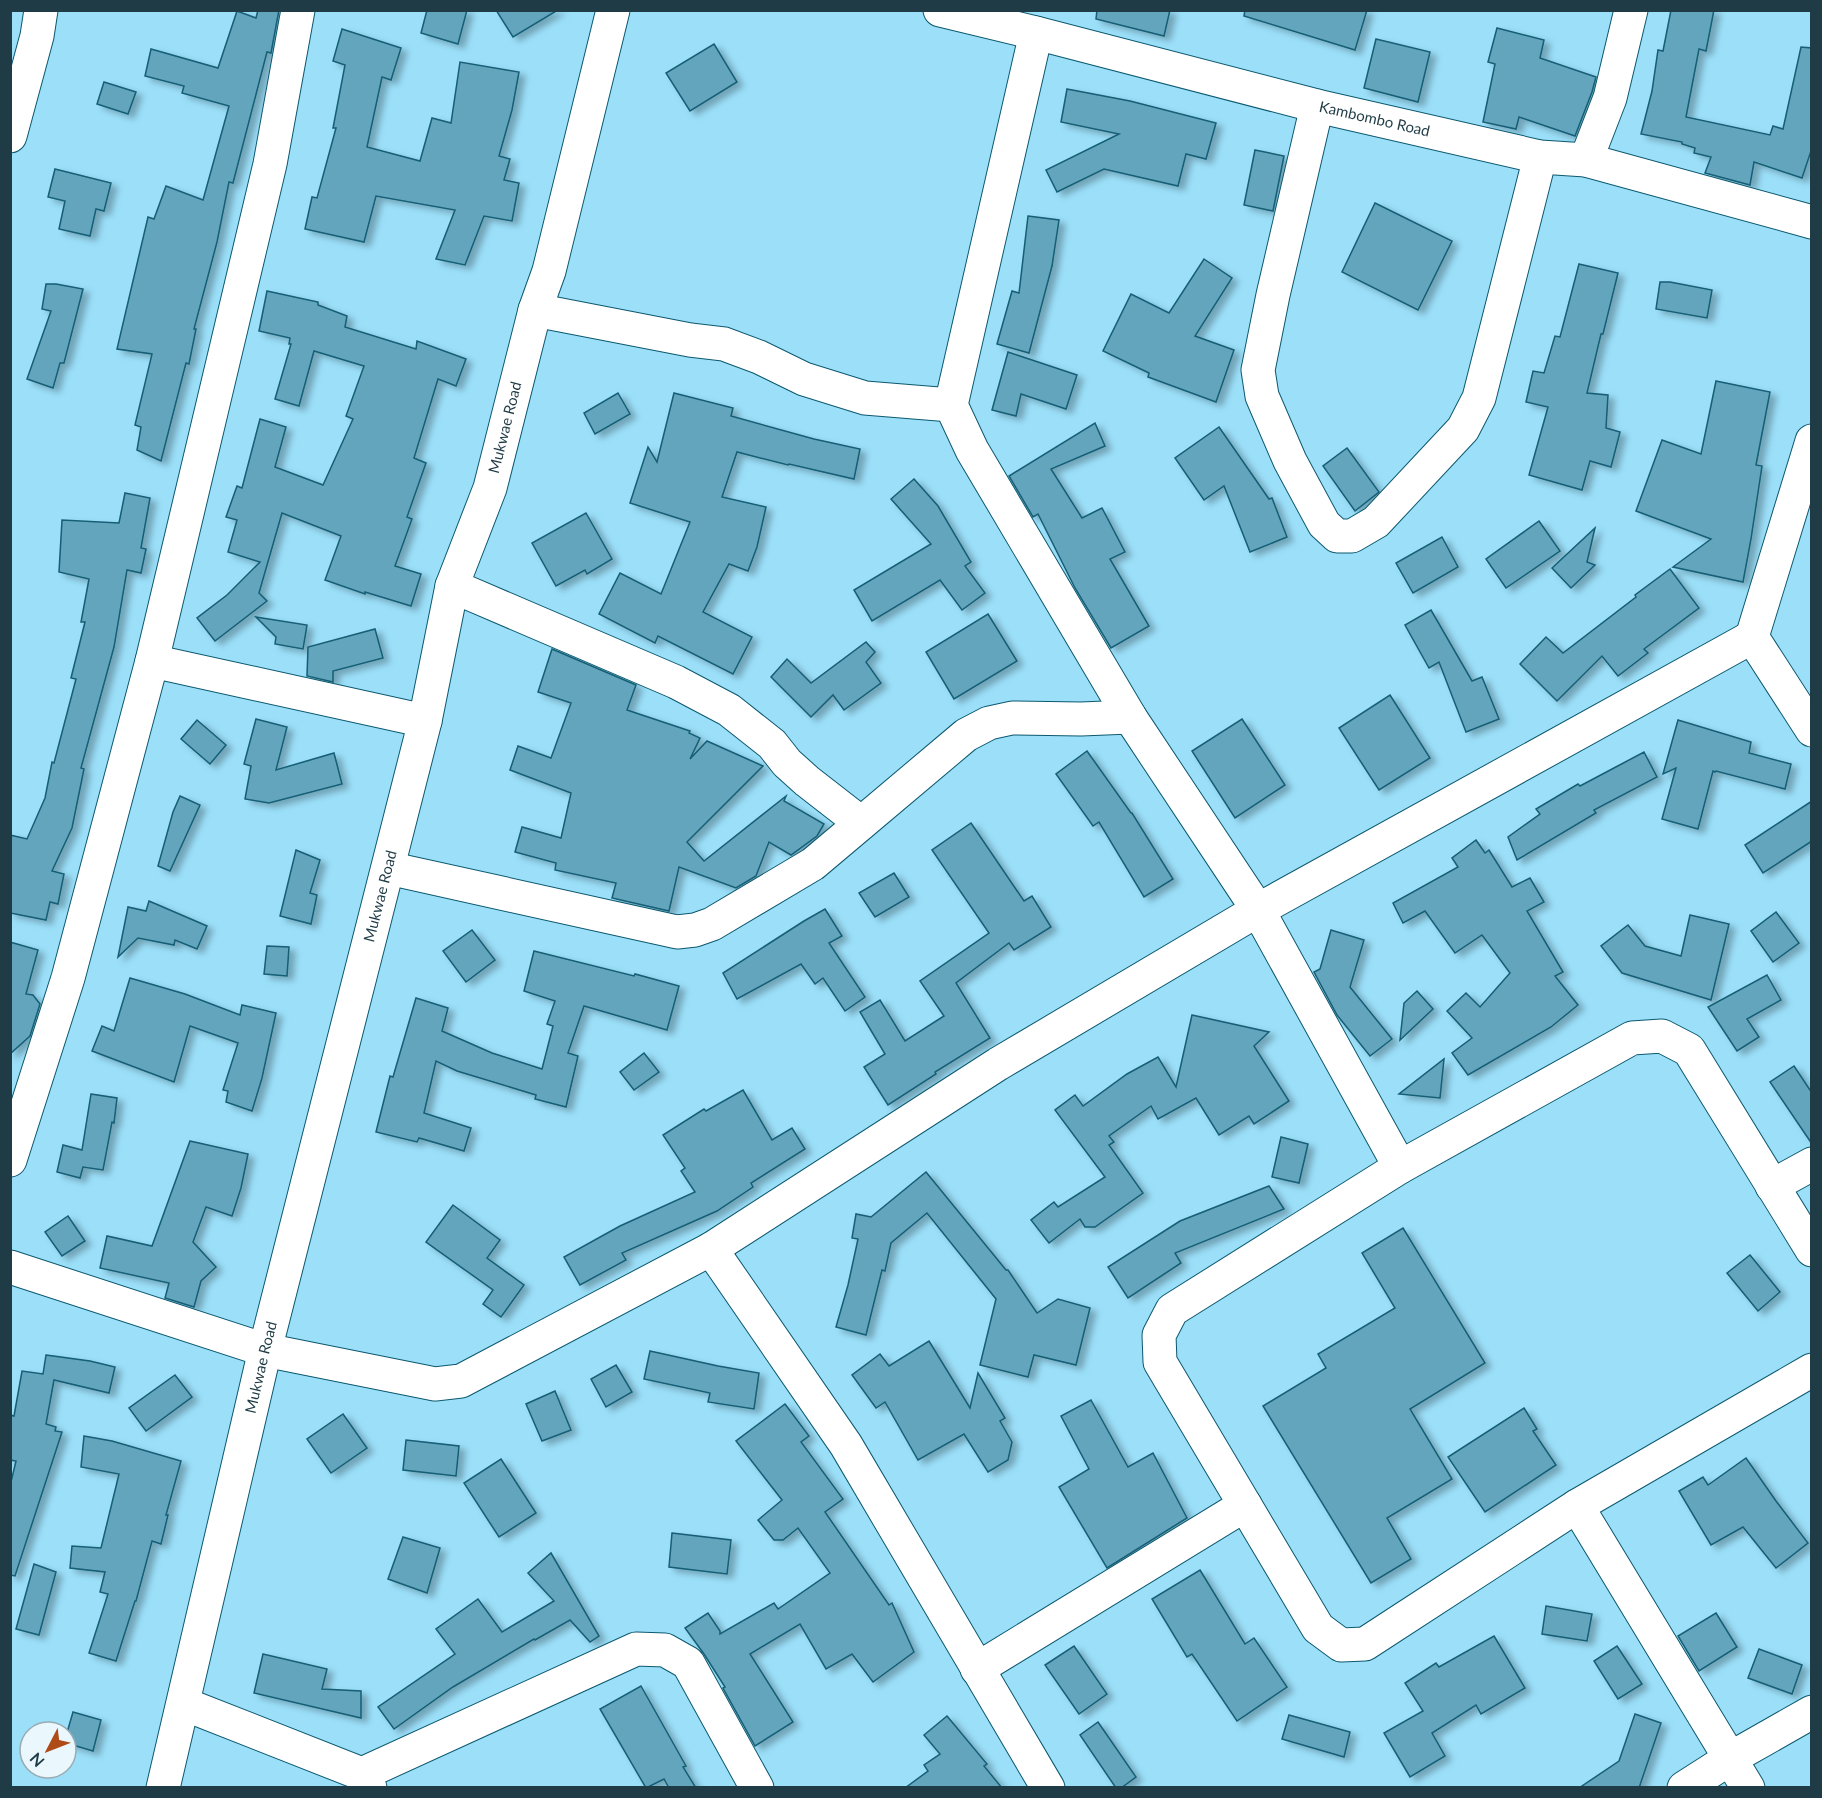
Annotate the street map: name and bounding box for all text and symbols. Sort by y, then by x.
street label: Kambombo Road [1318,97,1432,140]
street label: Mukwae Road [484,379,525,475]
street label: Mukwae Road [359,848,400,944]
street label: Mukwae Road [241,1319,280,1415]
north arrow [18,1720,78,1780]
text: N [25,1749,48,1771]

